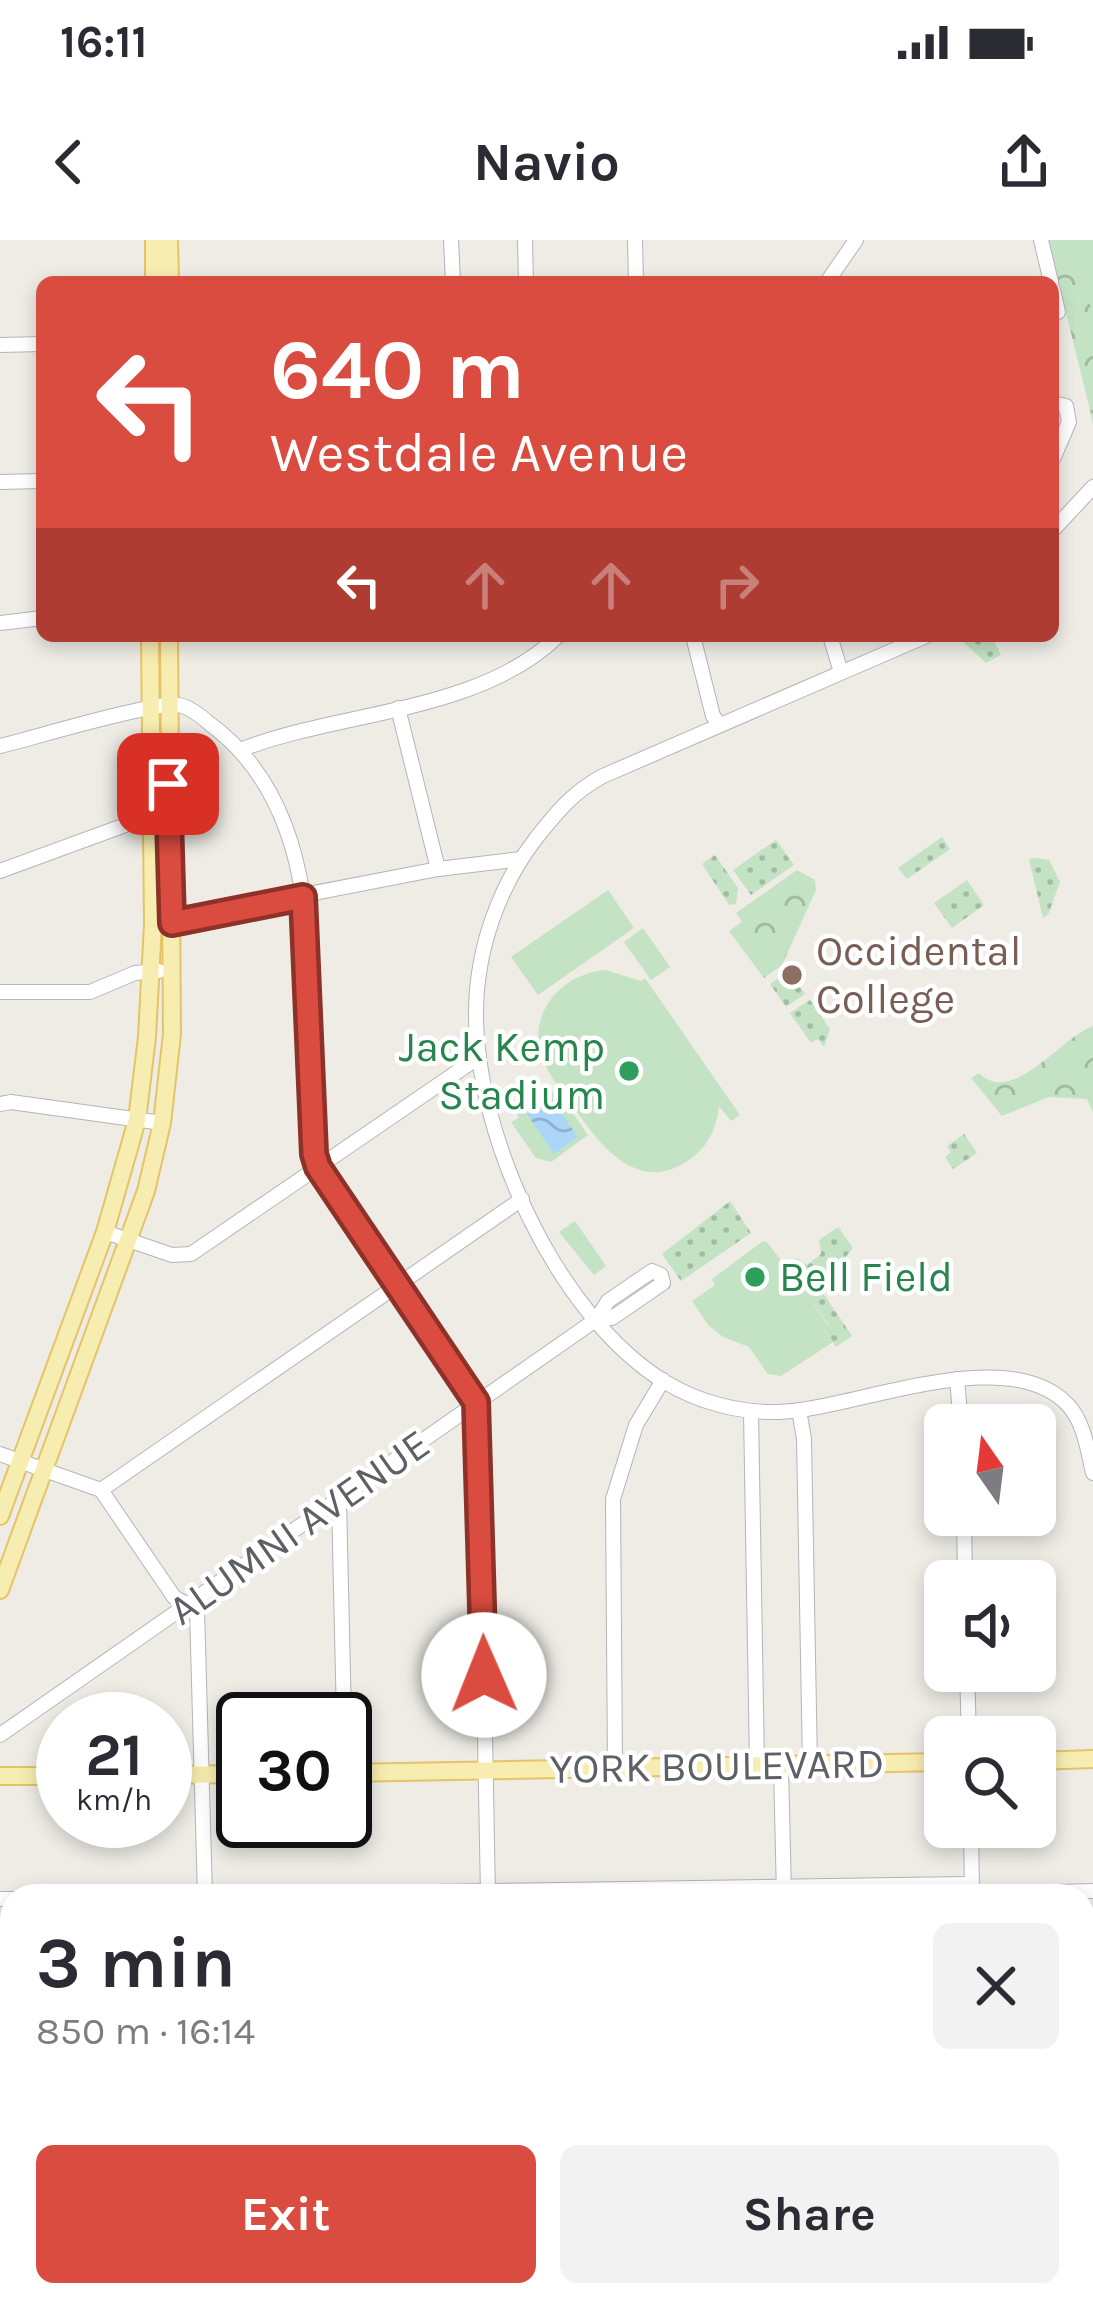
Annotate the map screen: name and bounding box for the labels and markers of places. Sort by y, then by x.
pin [117,733,219,835]
place label: Occidental College [816,926,1021,1024]
marker: Occidental College [779,962,805,988]
place label: Jack Kemp Stadium [399,1022,605,1120]
marker: Jack Kemp Stadium [616,1058,642,1084]
place label: Bell Field [779,1252,953,1302]
marker: Bell Field [742,1264,768,1290]

